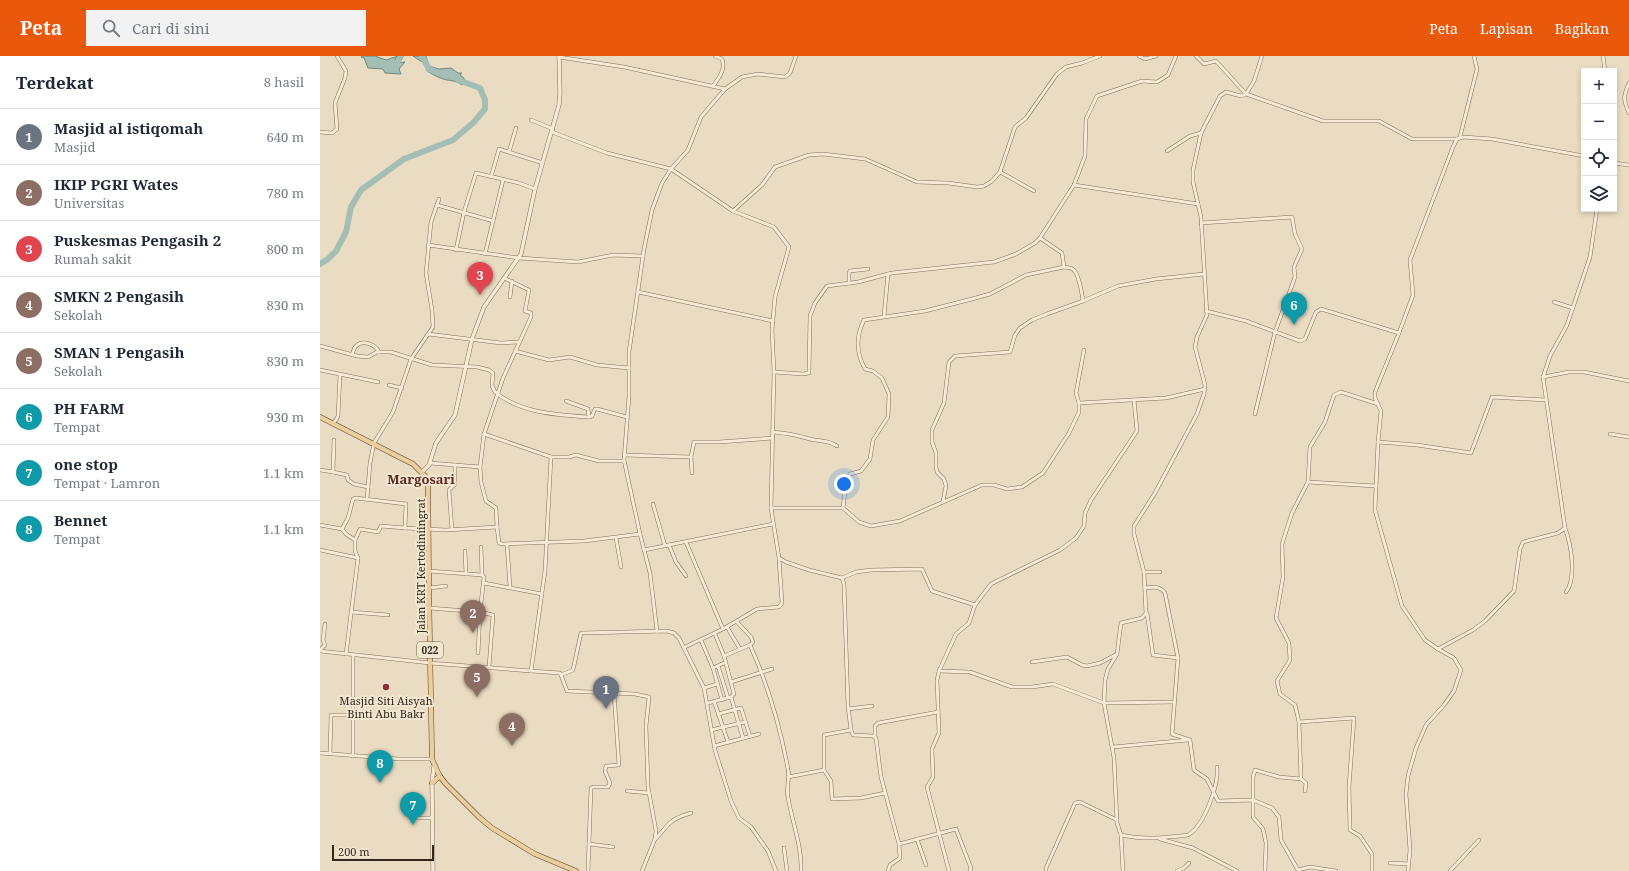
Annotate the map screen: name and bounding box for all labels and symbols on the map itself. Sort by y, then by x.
pin: 3 [467,262,493,295]
pin: 6 [1281,292,1307,325]
district label: Margosari [387,470,455,488]
your location [834,474,854,494]
street label: Jalan KRT Kertodiniingrat [413,498,428,635]
pin: 2 [460,600,486,633]
road number: 022 [417,642,443,658]
pin: 5 [464,664,490,697]
pin: 1 [593,676,619,709]
marker: Masjid Siti Aisyah Binti Abu Bakr [381,682,391,692]
place label: Masjid Siti Aisyah Binti Abu Bakr [339,693,433,721]
pin: 4 [499,713,525,746]
pin: 8 [367,750,393,783]
pin: 7 [400,792,426,825]
scale bar [332,843,434,862]

